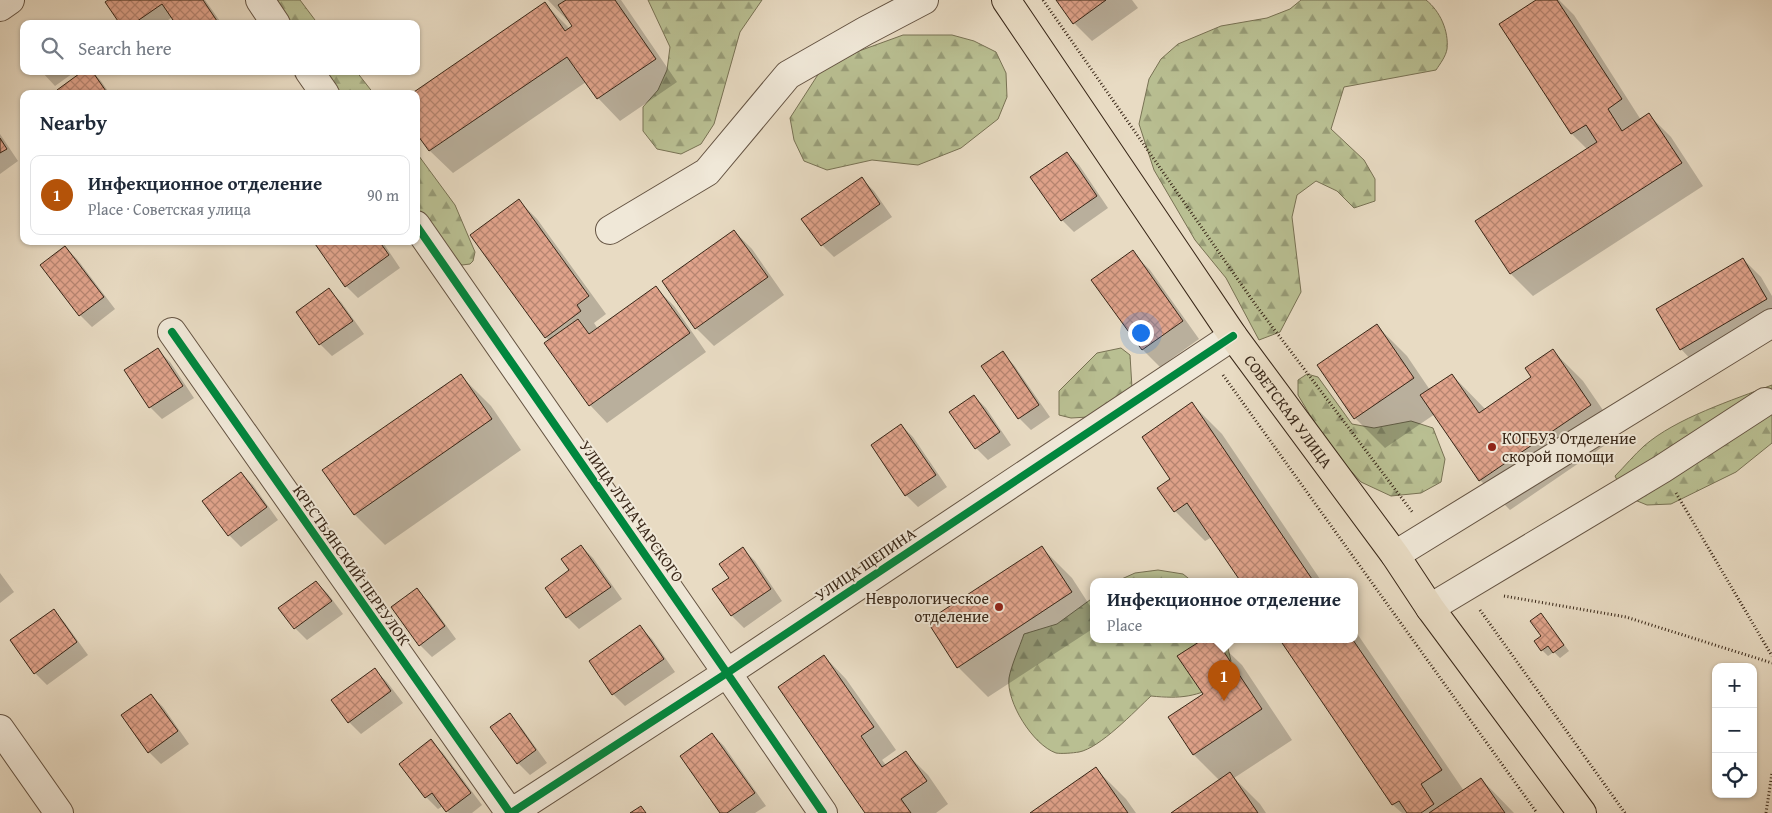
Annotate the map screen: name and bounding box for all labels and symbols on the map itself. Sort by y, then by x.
your location [1128,320,1154,346]
street label: СОВЕТСКАЯ УЛИЦА [1238,349,1339,473]
place label: КОГБУЗ Отделение скорой помощи [1502,426,1636,468]
street label: УЛИЦА ЛУНАЧАРСКОГО [574,435,690,587]
marker: КОГБУЗ Отделение скорой помощи [1486,441,1498,453]
street label: КРЕСТЬЯНСКИЙ ПЕРЕУЛОК [287,480,417,650]
street label: УЛИЦА ЩЕПИНА [810,521,921,607]
place label: Неврологическое отделение [866,586,989,628]
marker: Неврологическое отделение [993,601,1005,613]
pin: 1 [1208,660,1240,701]

